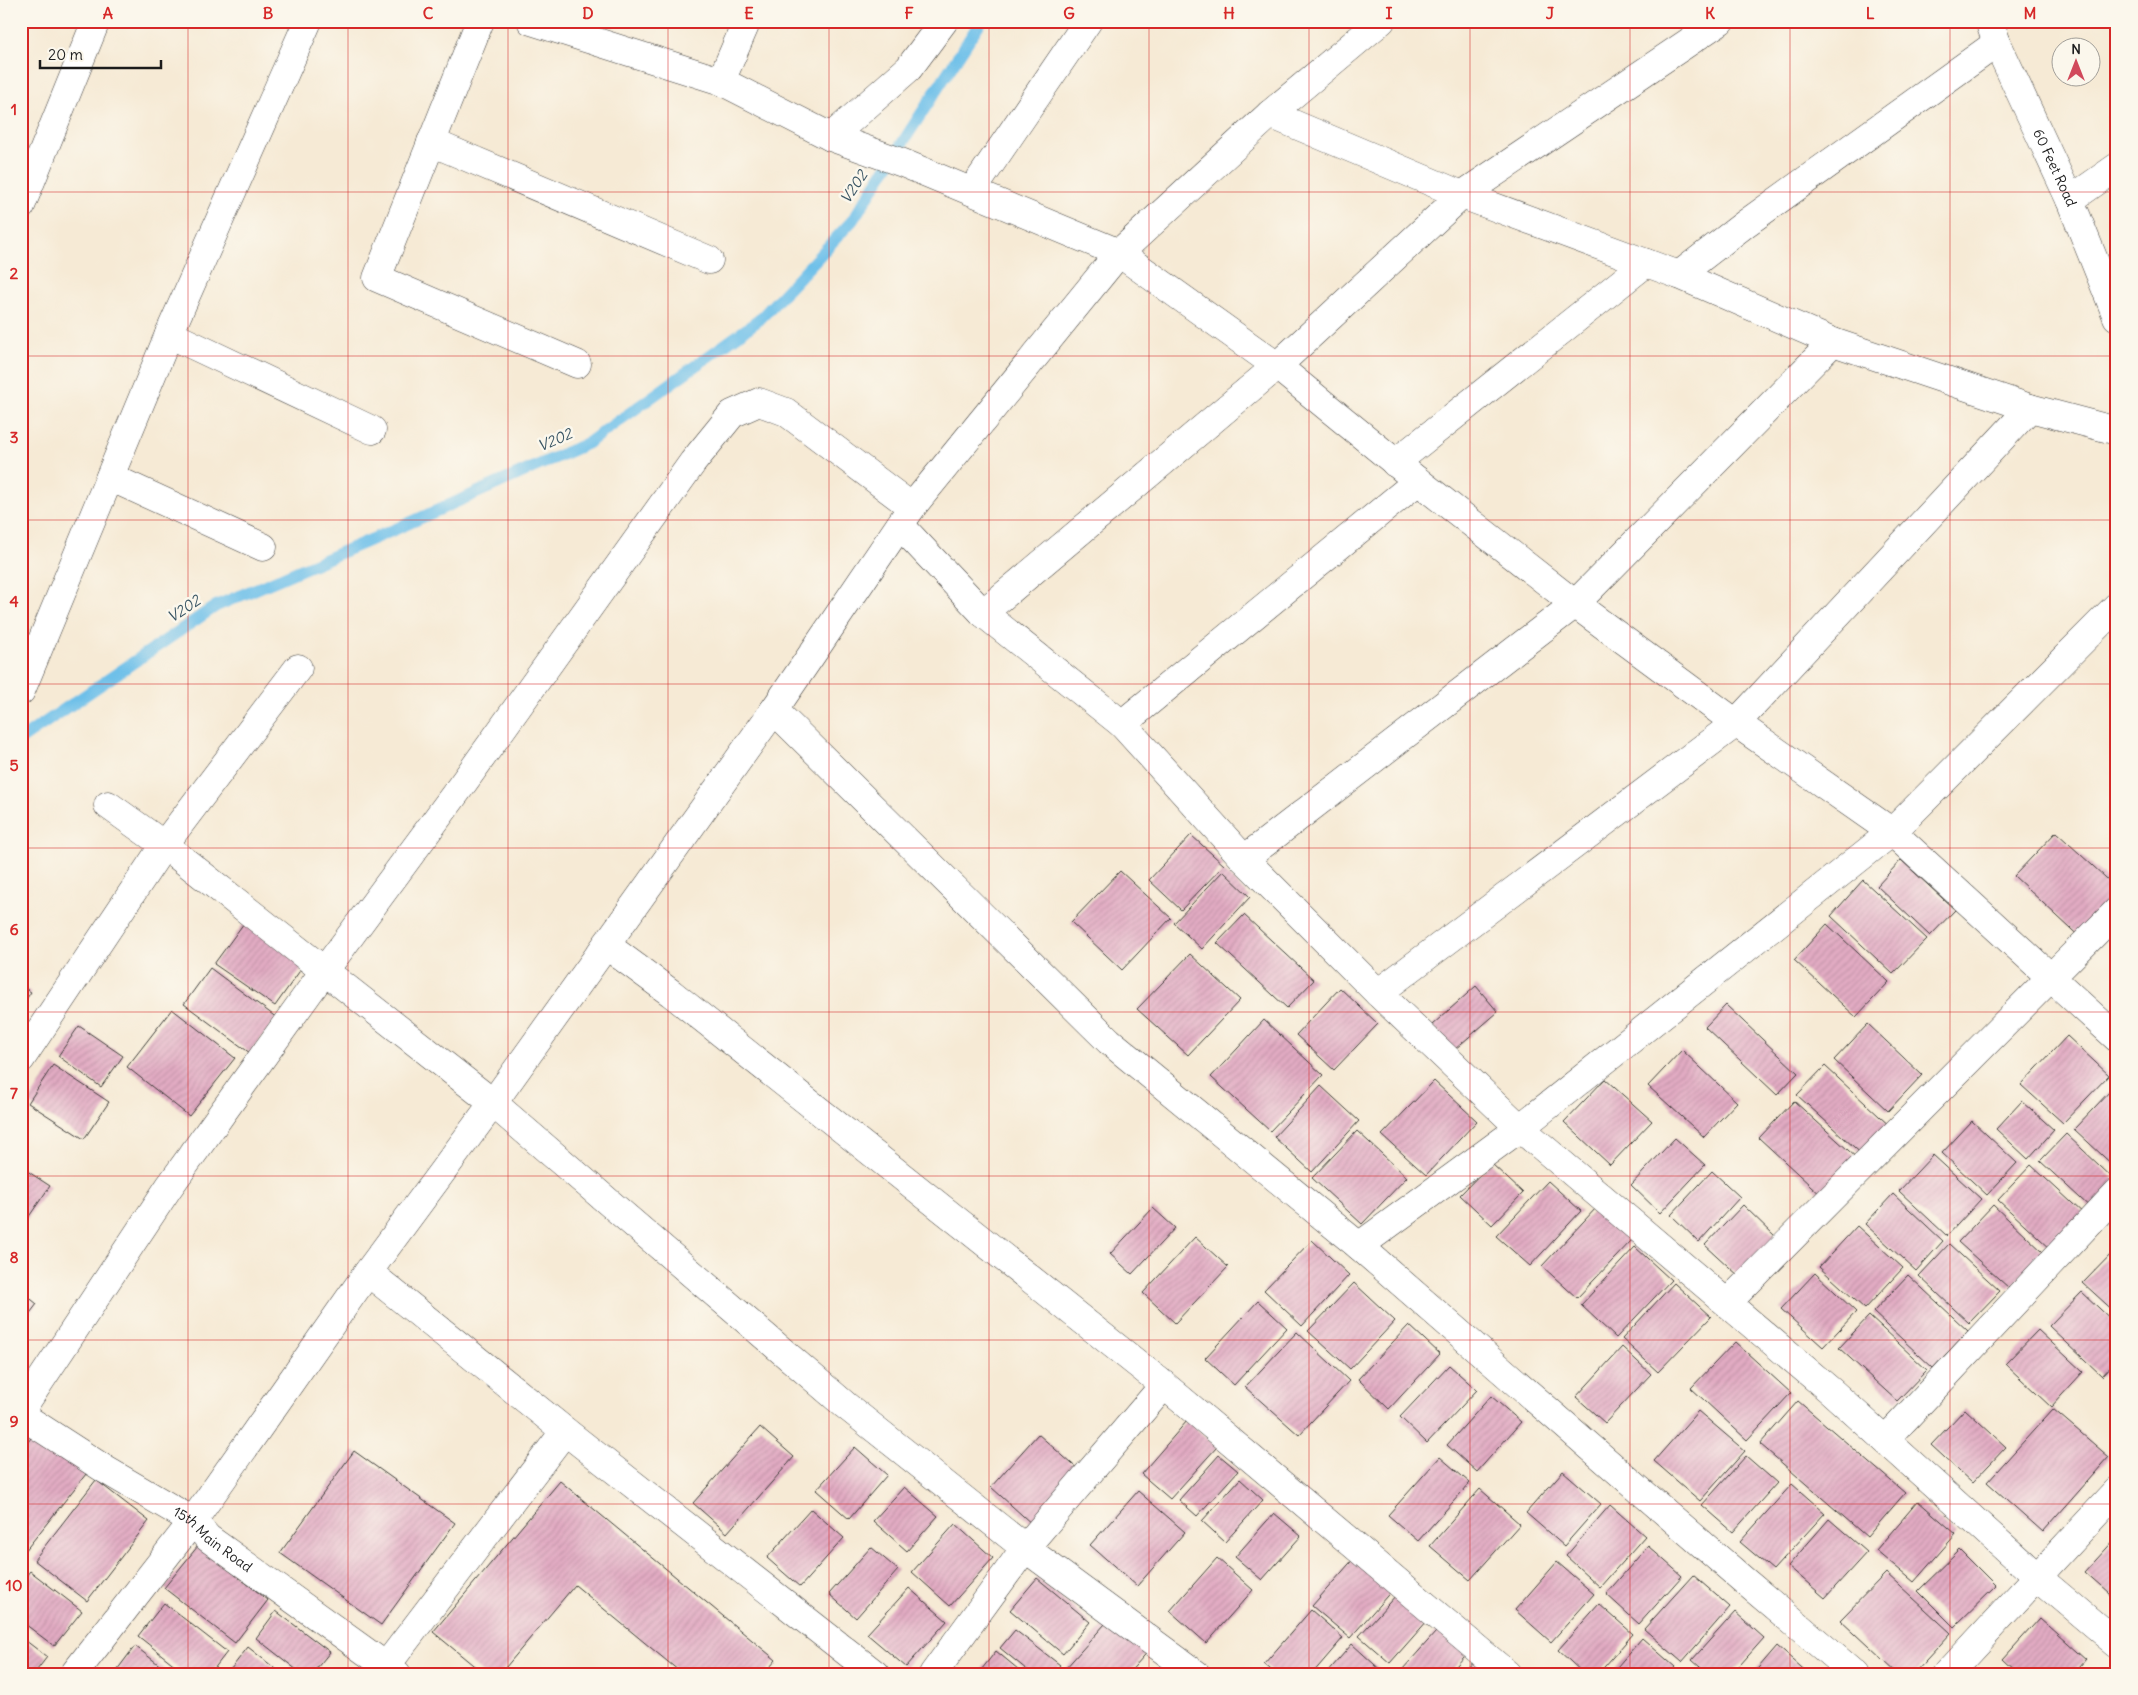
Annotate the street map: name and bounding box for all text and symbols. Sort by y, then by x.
text: A [103,3,113,23]
text: B [263,3,274,23]
text: C [423,3,434,23]
text: D [582,3,594,23]
text: E [744,3,754,23]
text: F [904,3,914,23]
text: G [1063,3,1075,23]
text: H [1223,3,1235,23]
text: I [1386,3,1393,23]
text: J [1546,3,1555,23]
text: K [1705,3,1715,23]
text: L [1866,3,1875,23]
text: M [2024,3,2037,23]
scale bar [40,38,161,70]
north arrow [2050,38,2100,88]
text: N [2071,40,2081,58]
text: 20 m [48,45,83,64]
text: 1 [11,99,17,119]
street label: 60 Feet Road [2029,126,2081,209]
water label: V202 [836,165,872,207]
text: 2 [10,263,19,283]
water label: V202 [535,423,577,455]
text: 3 [9,427,19,447]
water label: V202 [164,590,205,626]
text: 4 [9,591,19,611]
text: 5 [9,755,19,775]
text: 6 [9,919,19,939]
text: 7 [10,1083,18,1103]
text: 8 [9,1247,19,1267]
text: 9 [9,1411,19,1431]
street label: 15th Main Road [170,1502,256,1576]
text: 10 [6,1575,22,1595]

